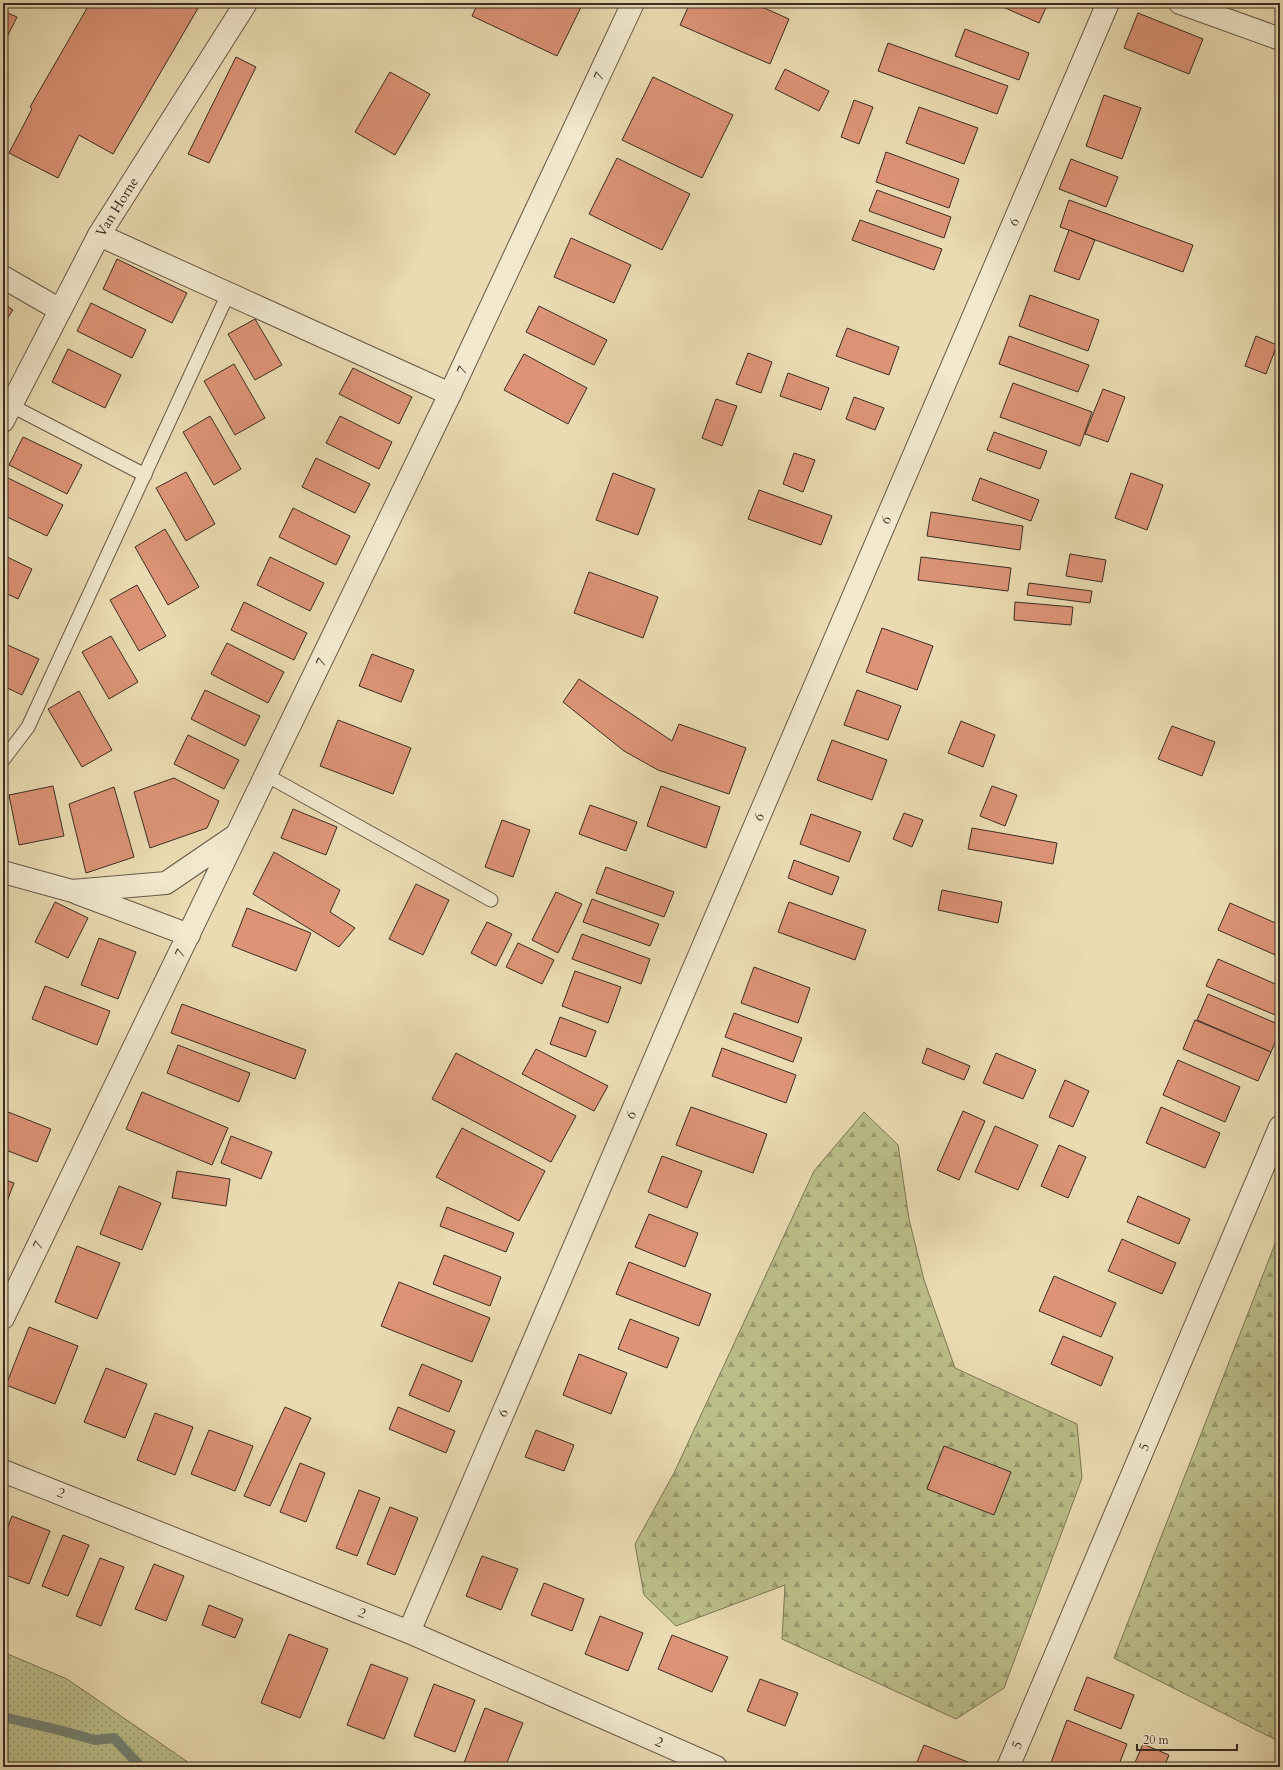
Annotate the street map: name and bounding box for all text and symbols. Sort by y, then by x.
street label: 7 [589,69,609,83]
street label: Van Horne [91,174,143,240]
street label: 6 [1004,215,1024,229]
street label: 7 [452,363,472,377]
street label: 6 [876,513,896,527]
street label: 7 [311,655,331,669]
street label: 6 [749,810,769,824]
street label: 7 [170,946,190,960]
street label: 6 [621,1108,641,1122]
street label: 7 [28,1238,48,1252]
street label: 6 [493,1406,513,1420]
street label: 5 [1134,1440,1154,1454]
street label: 2 [54,1483,68,1503]
street label: 2 [355,1603,369,1623]
scale bar [1137,1726,1237,1752]
street label: 2 [652,1732,666,1752]
text: 20 m [1143,1732,1170,1748]
street label: 5 [1007,1738,1027,1752]

